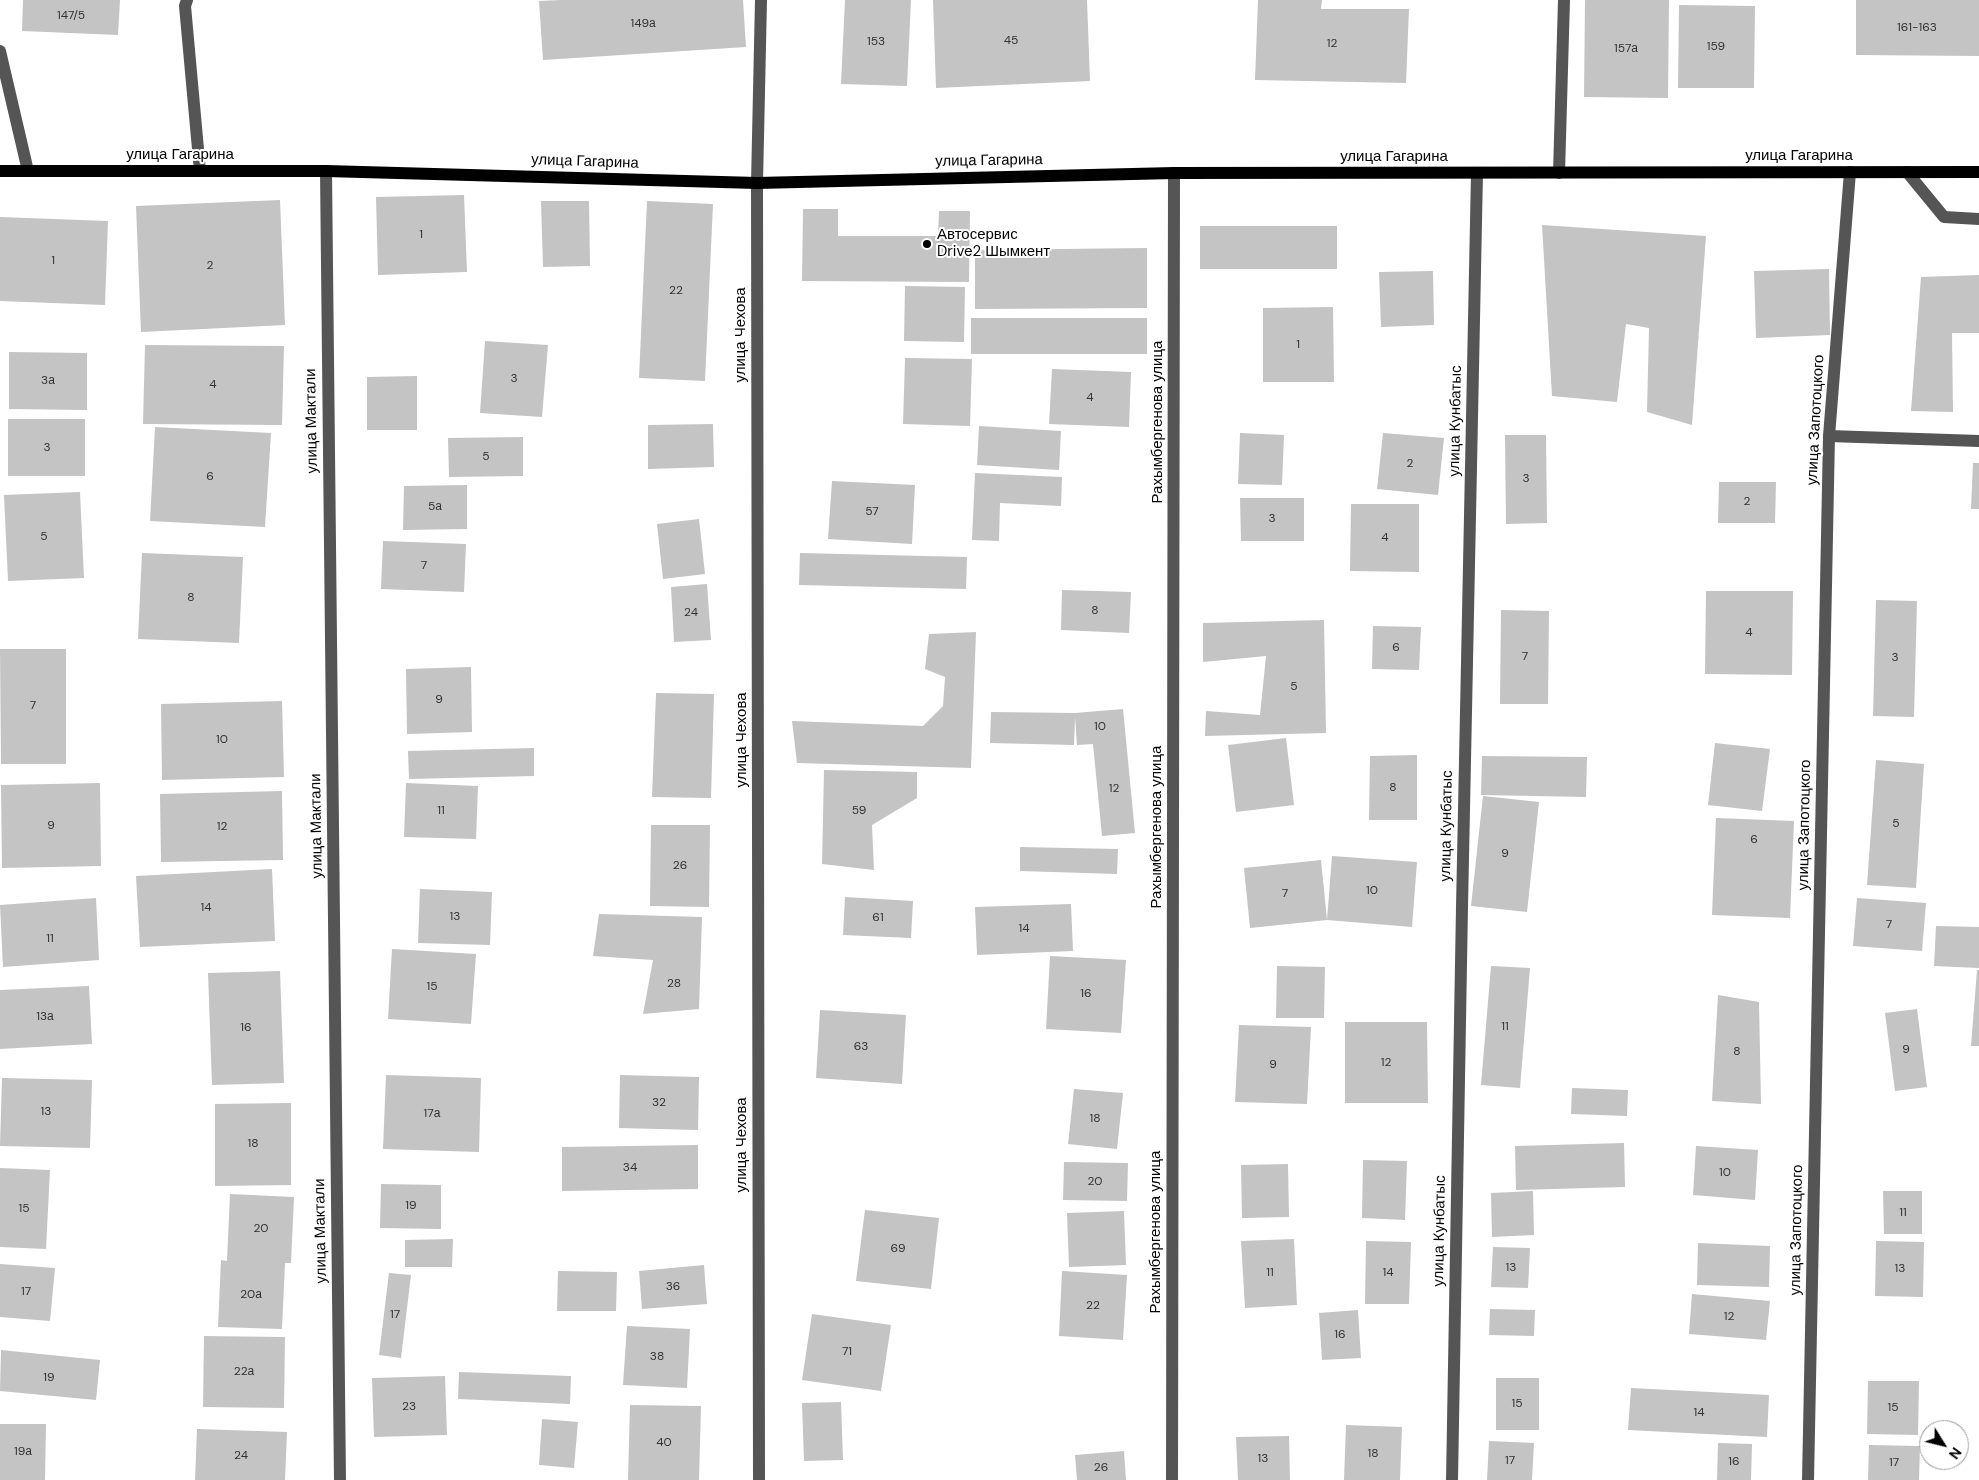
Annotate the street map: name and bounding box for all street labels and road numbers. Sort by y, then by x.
street label: улица Гагарина [126,146,234,164]
street label: улица Гагарина [1745,147,1853,165]
street label: улица Гагарина [1340,148,1448,166]
street label: улица Гагарина [531,151,639,173]
street label: улица Гагарина [935,151,1043,171]
street label: улица Чехова [732,287,750,383]
street label: Рахымбергенова улица [1149,341,1167,503]
street label: улица Запотоцкого [1804,354,1828,486]
street label: улица Кунбатыс [1446,365,1466,477]
street label: улица Мактали [302,368,322,474]
street label: улица Чехова [733,692,751,788]
street label: Рахымбергенова улица [1148,746,1166,908]
street label: улица Запотоцкого [1795,759,1815,891]
street label: улица Кунбатыс [1437,770,1457,882]
street label: улица Мактали [307,773,327,879]
street label: улица Чехова [733,1097,751,1193]
street label: Рахымбергенова улица [1147,1151,1165,1313]
street label: улица Запотоцкого [1787,1164,1807,1296]
street label: улица Кунбатыс [1430,1175,1450,1287]
street label: улица Мактали [311,1178,331,1284]

